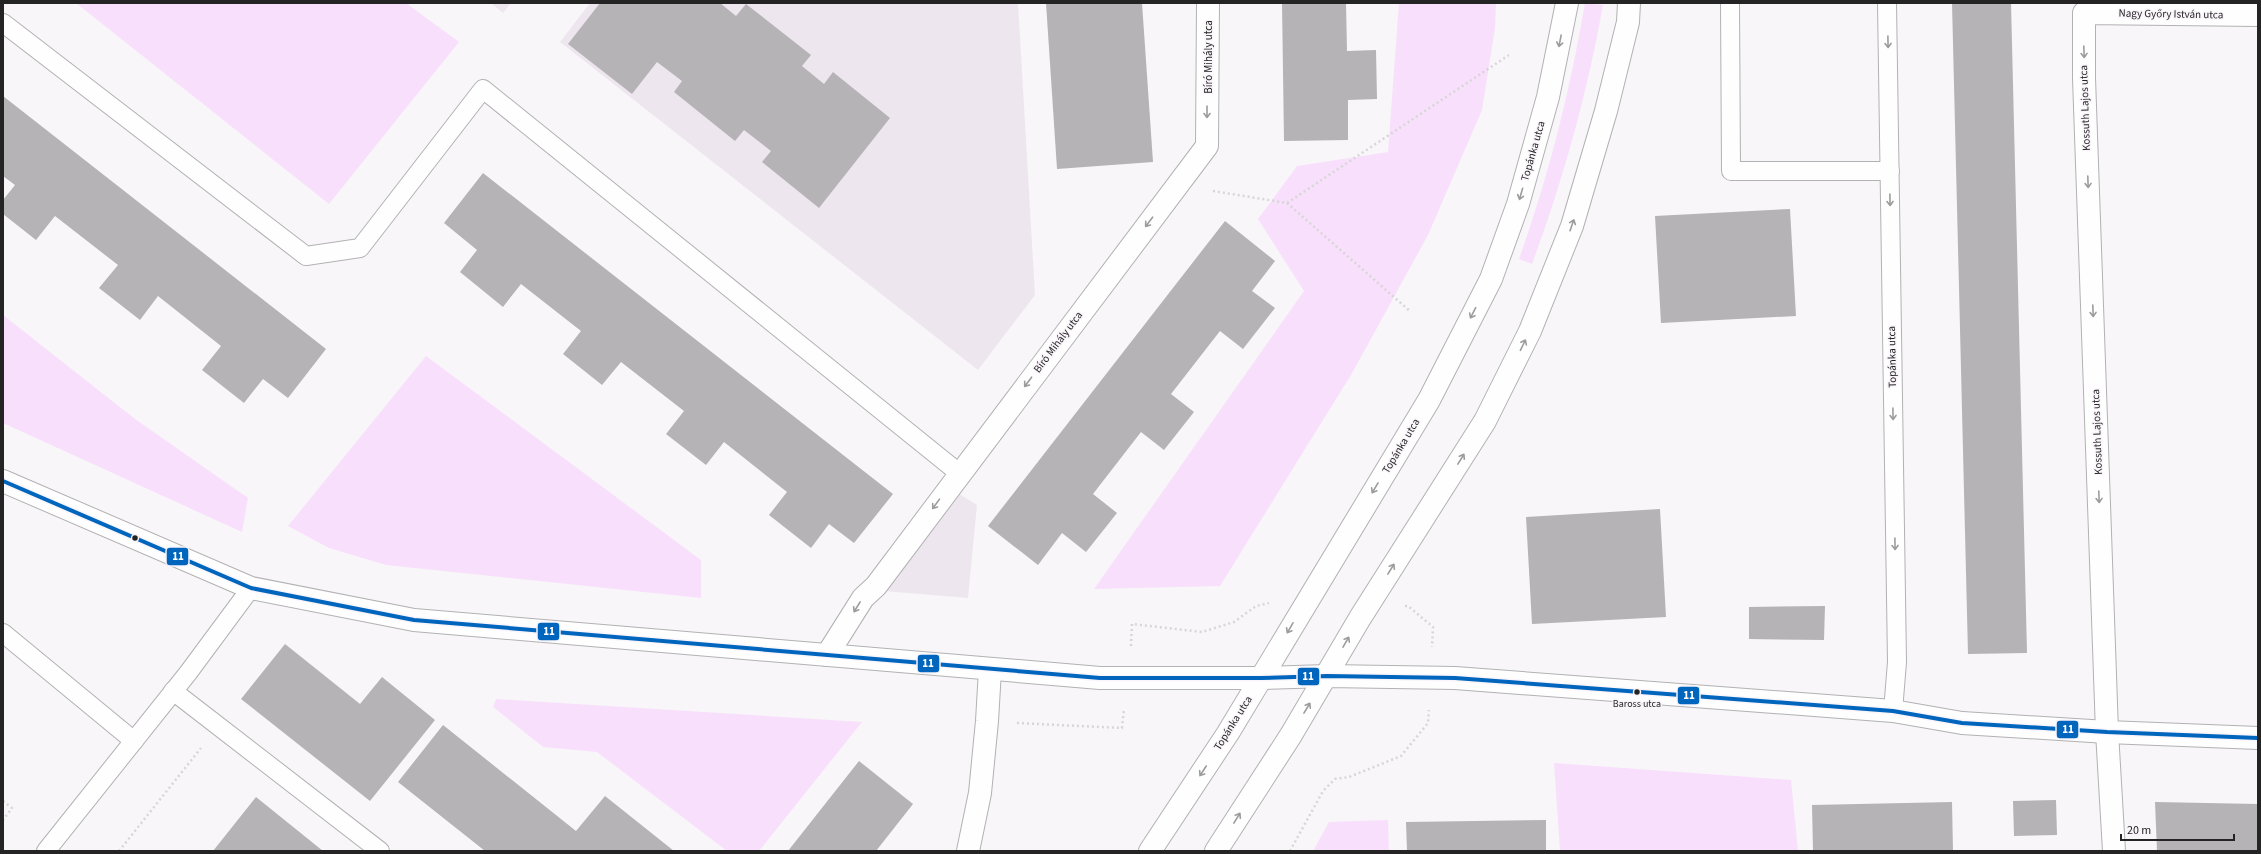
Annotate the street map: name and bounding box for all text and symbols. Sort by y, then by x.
street label: Nagy Győry István utca [2119,6,2223,22]
street label: Bíró Mihály utca [1201,20,1216,94]
one-way arrow [1555,34,1563,47]
one-way arrow [1884,35,1891,48]
one-way arrow [2080,45,2087,58]
street label: Kossuth Lajos utca [2076,65,2094,151]
one-way arrow [1203,105,1211,118]
street label: Topánka utca [1517,119,1549,183]
one-way arrow [2084,175,2092,188]
one-way arrow [1517,187,1524,200]
one-way arrow [1886,193,1894,206]
one-way arrow [1145,217,1153,228]
one-way arrow [1569,220,1577,232]
one-way arrow [2089,304,2096,317]
one-way arrow [1469,307,1476,319]
street label: Bíró Mihály utca [1030,308,1086,376]
street label: Topánka utca [1884,326,1900,388]
one-way arrow [1519,340,1527,352]
one-way arrow [1024,376,1033,387]
street label: Kossuth Lajos utca [2088,389,2106,475]
one-way arrow [1889,407,1897,420]
street label: Topánka utca [1379,416,1423,476]
one-way arrow [1457,453,1465,465]
one-way arrow [1371,482,1379,493]
one-way arrow [2095,490,2103,503]
one-way arrow [932,499,940,510]
unlabelled marker [130,533,140,543]
one-way arrow [1891,537,1899,550]
line badge: 11 [166,547,189,566]
text: 11 [172,549,184,564]
one-way arrow [1387,564,1395,575]
one-way arrow [853,601,861,612]
line badge: 11 [537,622,560,641]
one-way arrow [1285,622,1293,634]
text: 11 [543,624,555,639]
one-way arrow [1343,636,1351,648]
line badge: 11 [917,654,940,673]
text: 11 [922,656,934,671]
line badge: 11 [1297,667,1320,686]
text: 11 [1302,669,1314,684]
line badge: 11 [1677,686,1700,705]
marker: Baross utca [1632,687,1642,697]
text: 11 [1683,688,1695,703]
street label: Topánka utca [1210,693,1256,753]
place label: Baross utca [1613,697,1661,711]
one-way arrow [1303,703,1311,714]
line badge: 11 [2056,720,2079,739]
text: 11 [2062,722,2074,737]
one-way arrow [1199,765,1207,776]
one-way arrow [1233,813,1241,824]
scale bar [2121,816,2234,842]
text: 20 m [2127,822,2151,839]

